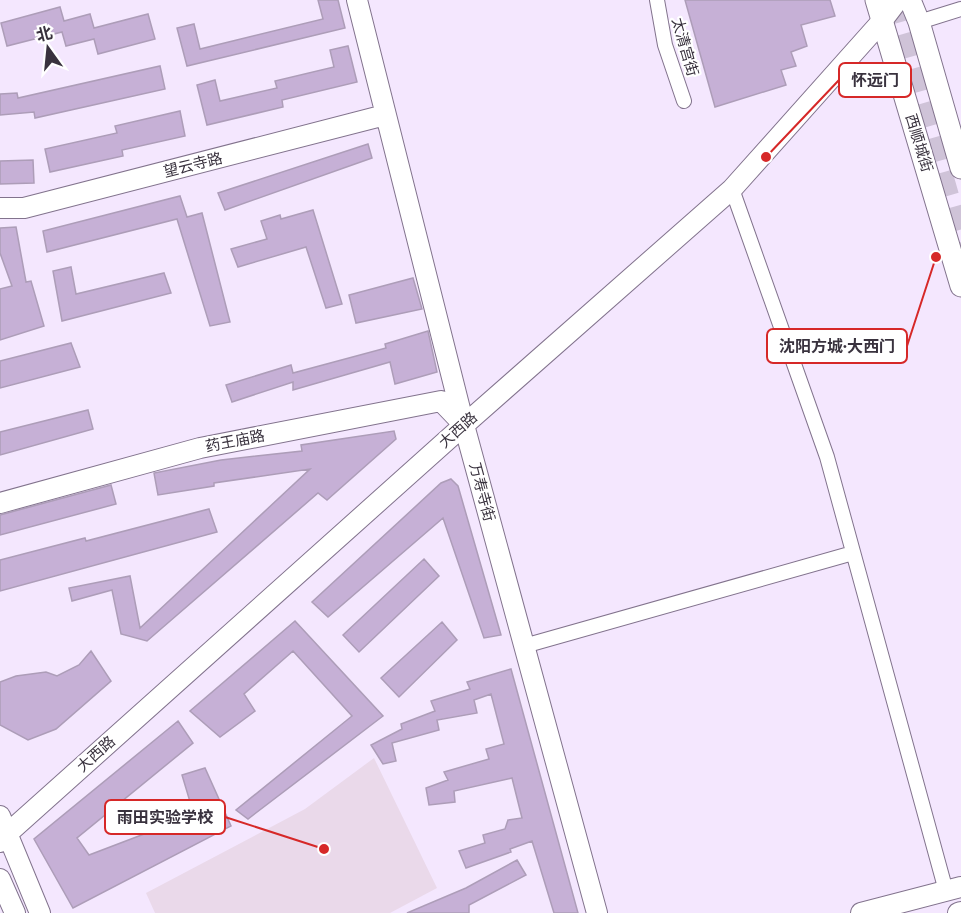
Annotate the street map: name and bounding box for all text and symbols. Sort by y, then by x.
street label: 太清宫街 [668,16,702,78]
north arrow [18,18,78,78]
text: 北 [34,23,54,45]
callout: 怀远门 [839,63,911,97]
text: 怀远门 [851,71,899,90]
street label: 西顺城街 [902,112,936,174]
street label: 望云寺路 [162,149,224,181]
callout: 沈阳方城·大西门 [767,329,907,363]
text: 沈阳方城·大西门 [779,337,895,356]
street label: 大西路 [435,408,481,452]
street label: 药王庙路 [204,426,266,456]
street label: 万寿寺街 [466,461,498,523]
street label: 大西路 [73,732,119,776]
callout: 雨田实验学校 [105,800,225,834]
text: 雨田实验学校 [117,808,214,827]

